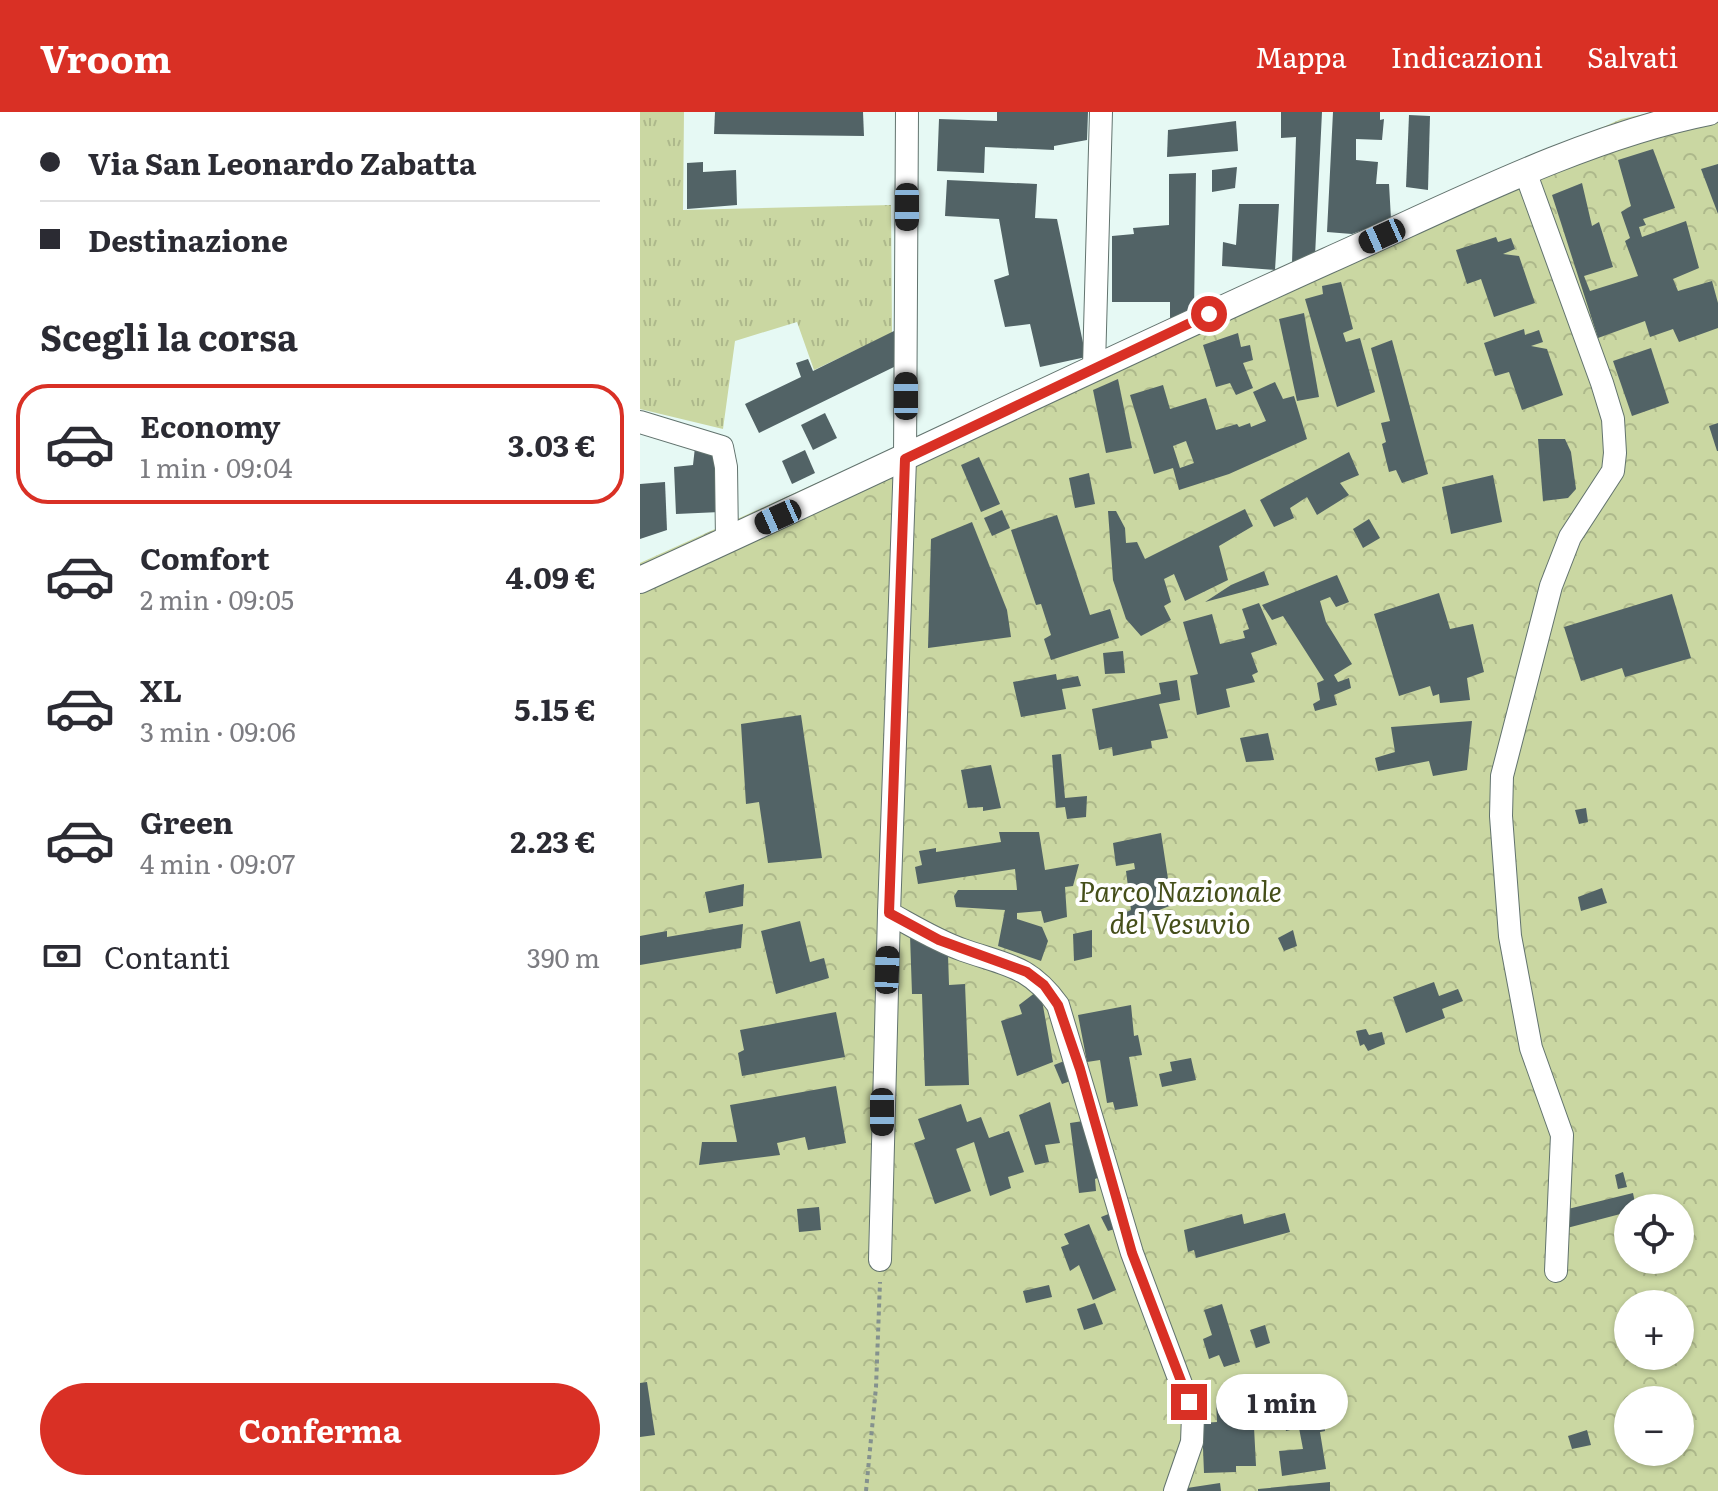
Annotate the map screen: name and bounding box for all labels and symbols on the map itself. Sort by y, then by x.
car [895,183,919,231]
car [1355,215,1409,257]
route start [1191,296,1227,332]
car [894,372,918,420]
car [751,496,805,538]
park label: Parco Nazionale del Vesuvio [1078,869,1282,943]
car [874,946,900,994]
car [870,1088,894,1136]
callout: 1 min [1217,1374,1349,1430]
route end [1171,1384,1207,1420]

